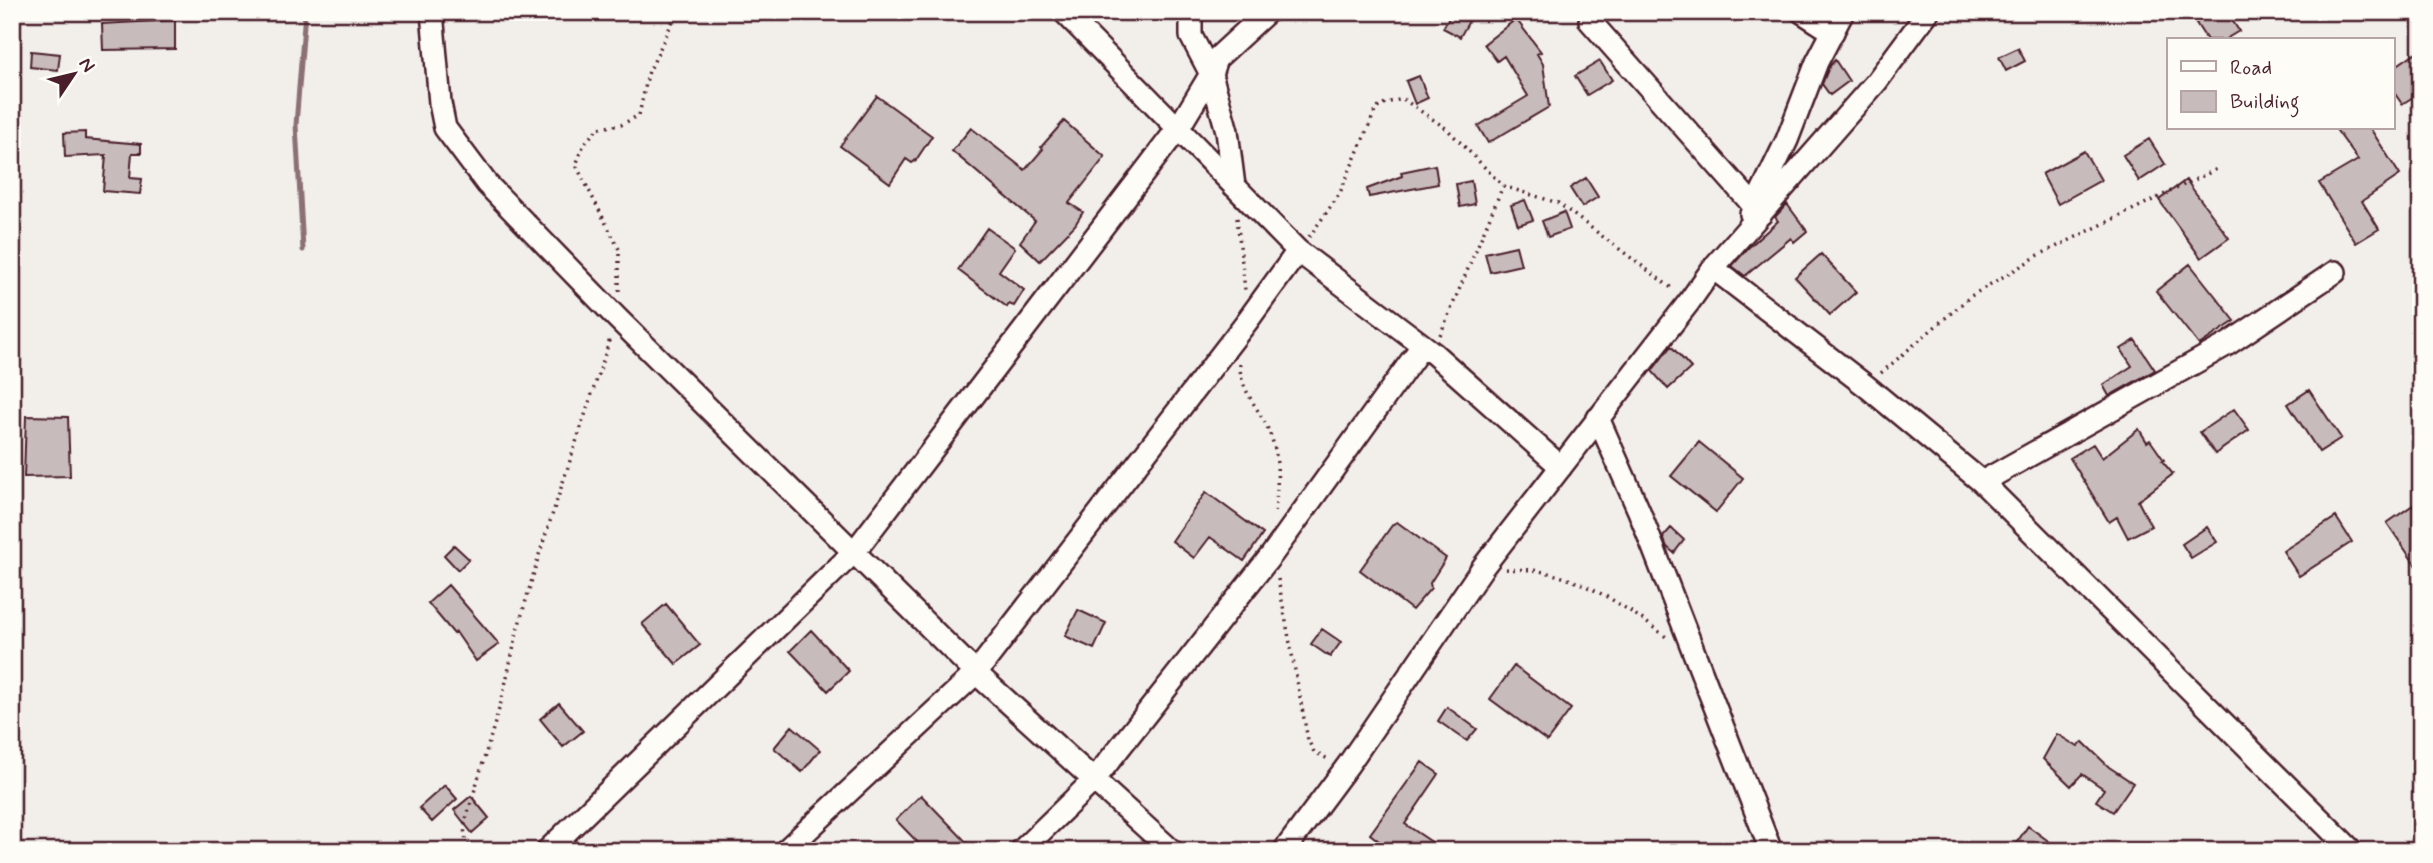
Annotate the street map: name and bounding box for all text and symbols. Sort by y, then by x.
north arrow [38,38,108,108]
legend [2167,38,2394,130]
text: N [73,53,101,77]
text: Road [2230,54,2272,82]
text: Building [2230,88,2300,118]

